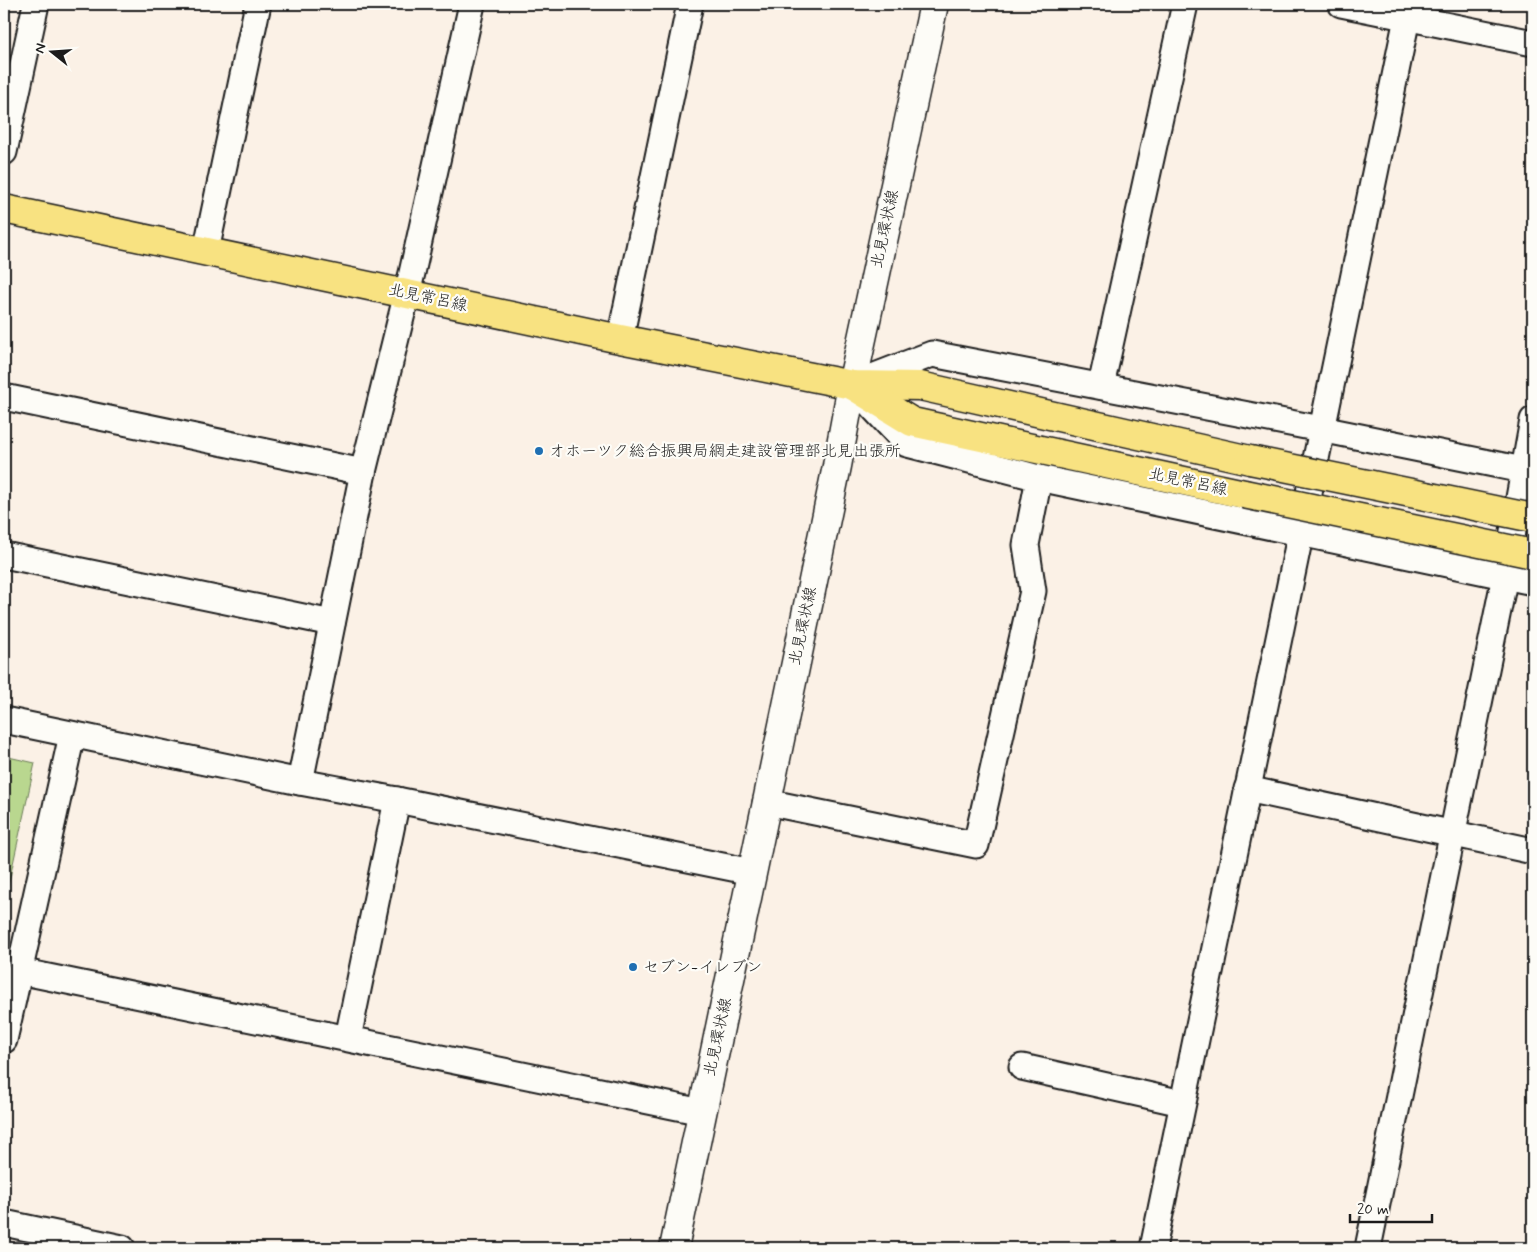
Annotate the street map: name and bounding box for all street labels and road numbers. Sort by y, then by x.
street label: 北見環状線 [866,188,904,270]
street label: 北見常呂線 [387,279,469,317]
street label: 北見常呂線 [1147,463,1229,501]
street label: 北見環状線 [784,585,822,667]
street label: 北見環状線 [699,996,737,1078]

